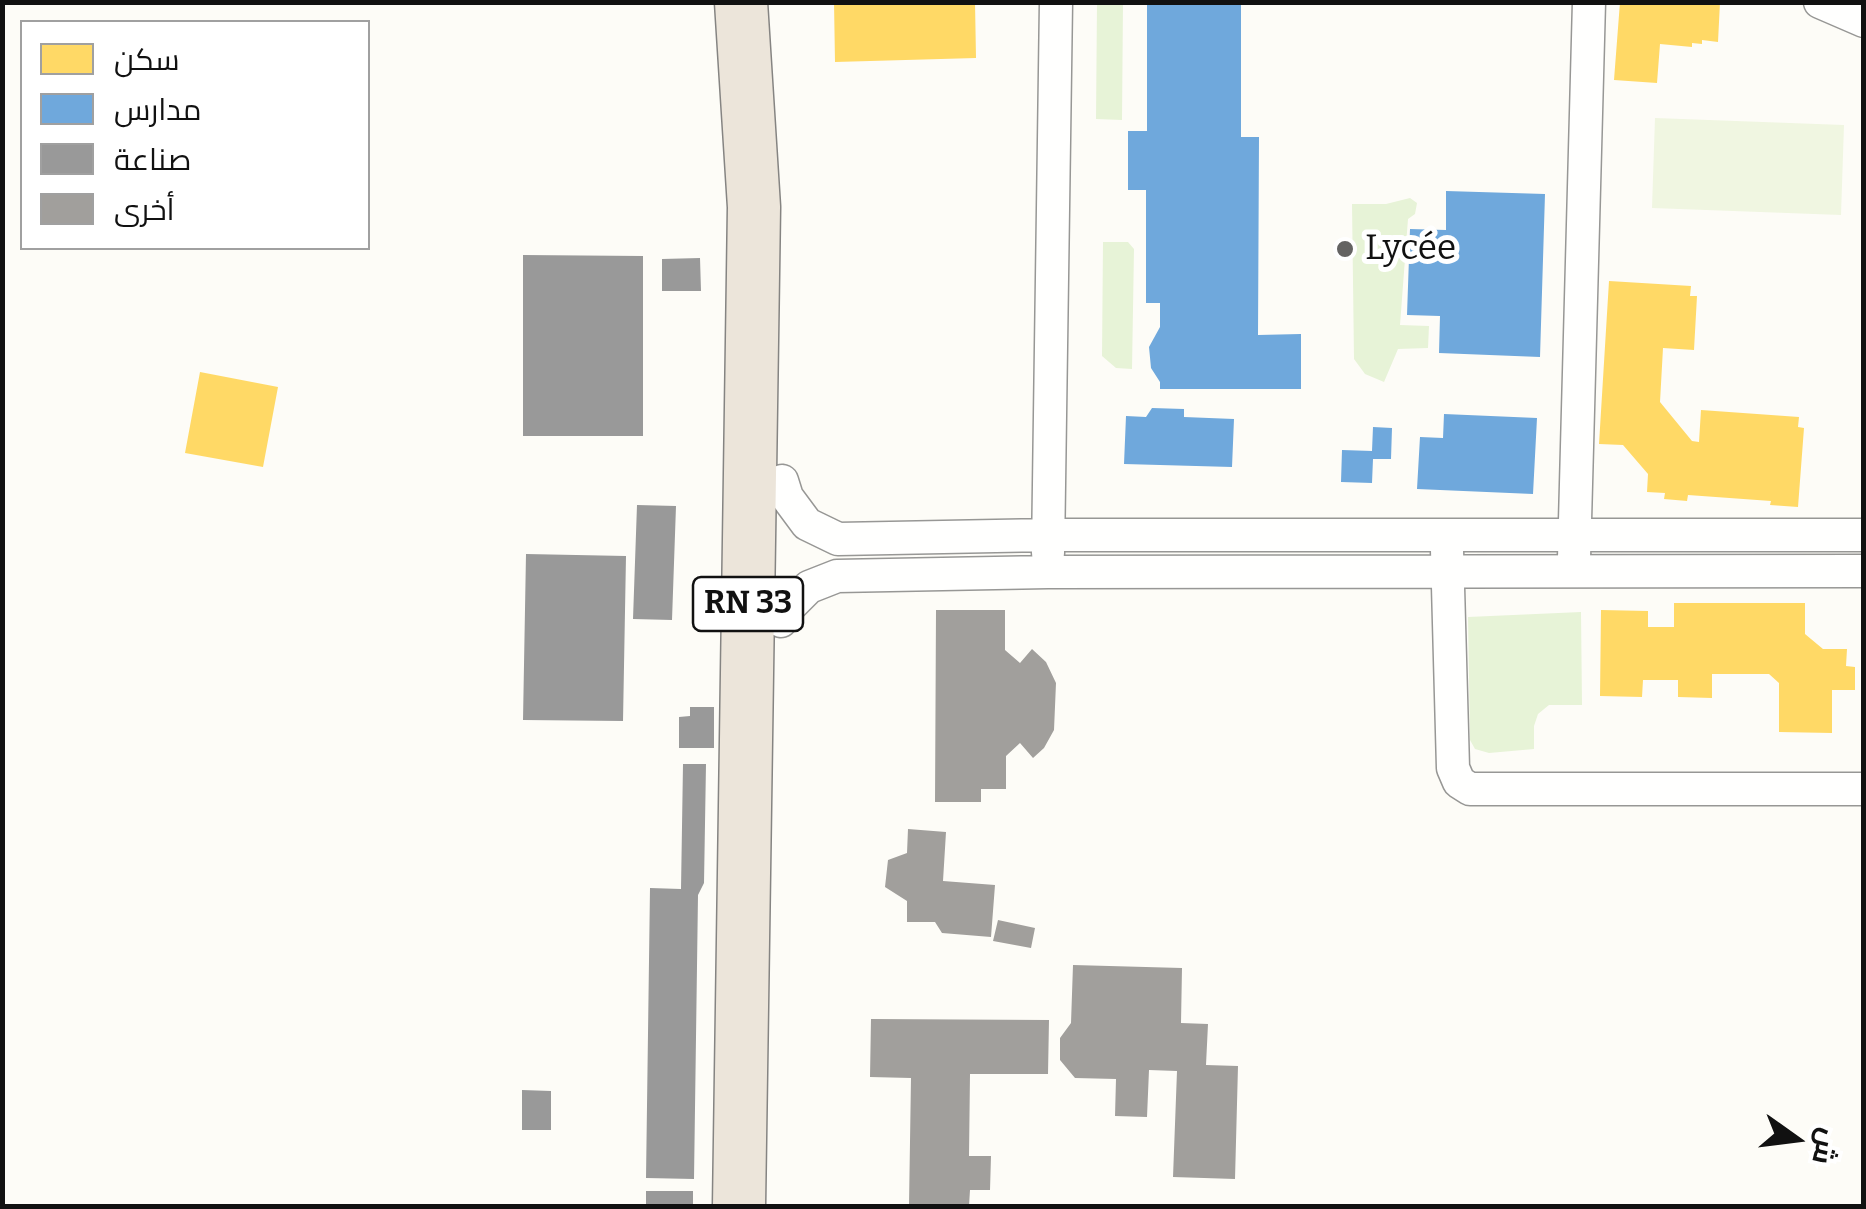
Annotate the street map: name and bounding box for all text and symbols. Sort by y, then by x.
legend [20,20,370,250]
text: سكن [114,42,180,78]
text: مدارس [114,92,202,128]
text: صناعة [114,142,191,178]
text: أخرى [114,192,175,228]
place label: Lycée [1365,228,1456,270]
marker: Lycée [1334,238,1356,260]
road number: RN 33 [693,577,803,631]
north arrow [1746,1089,1846,1189]
text: ش [1805,1125,1846,1168]

